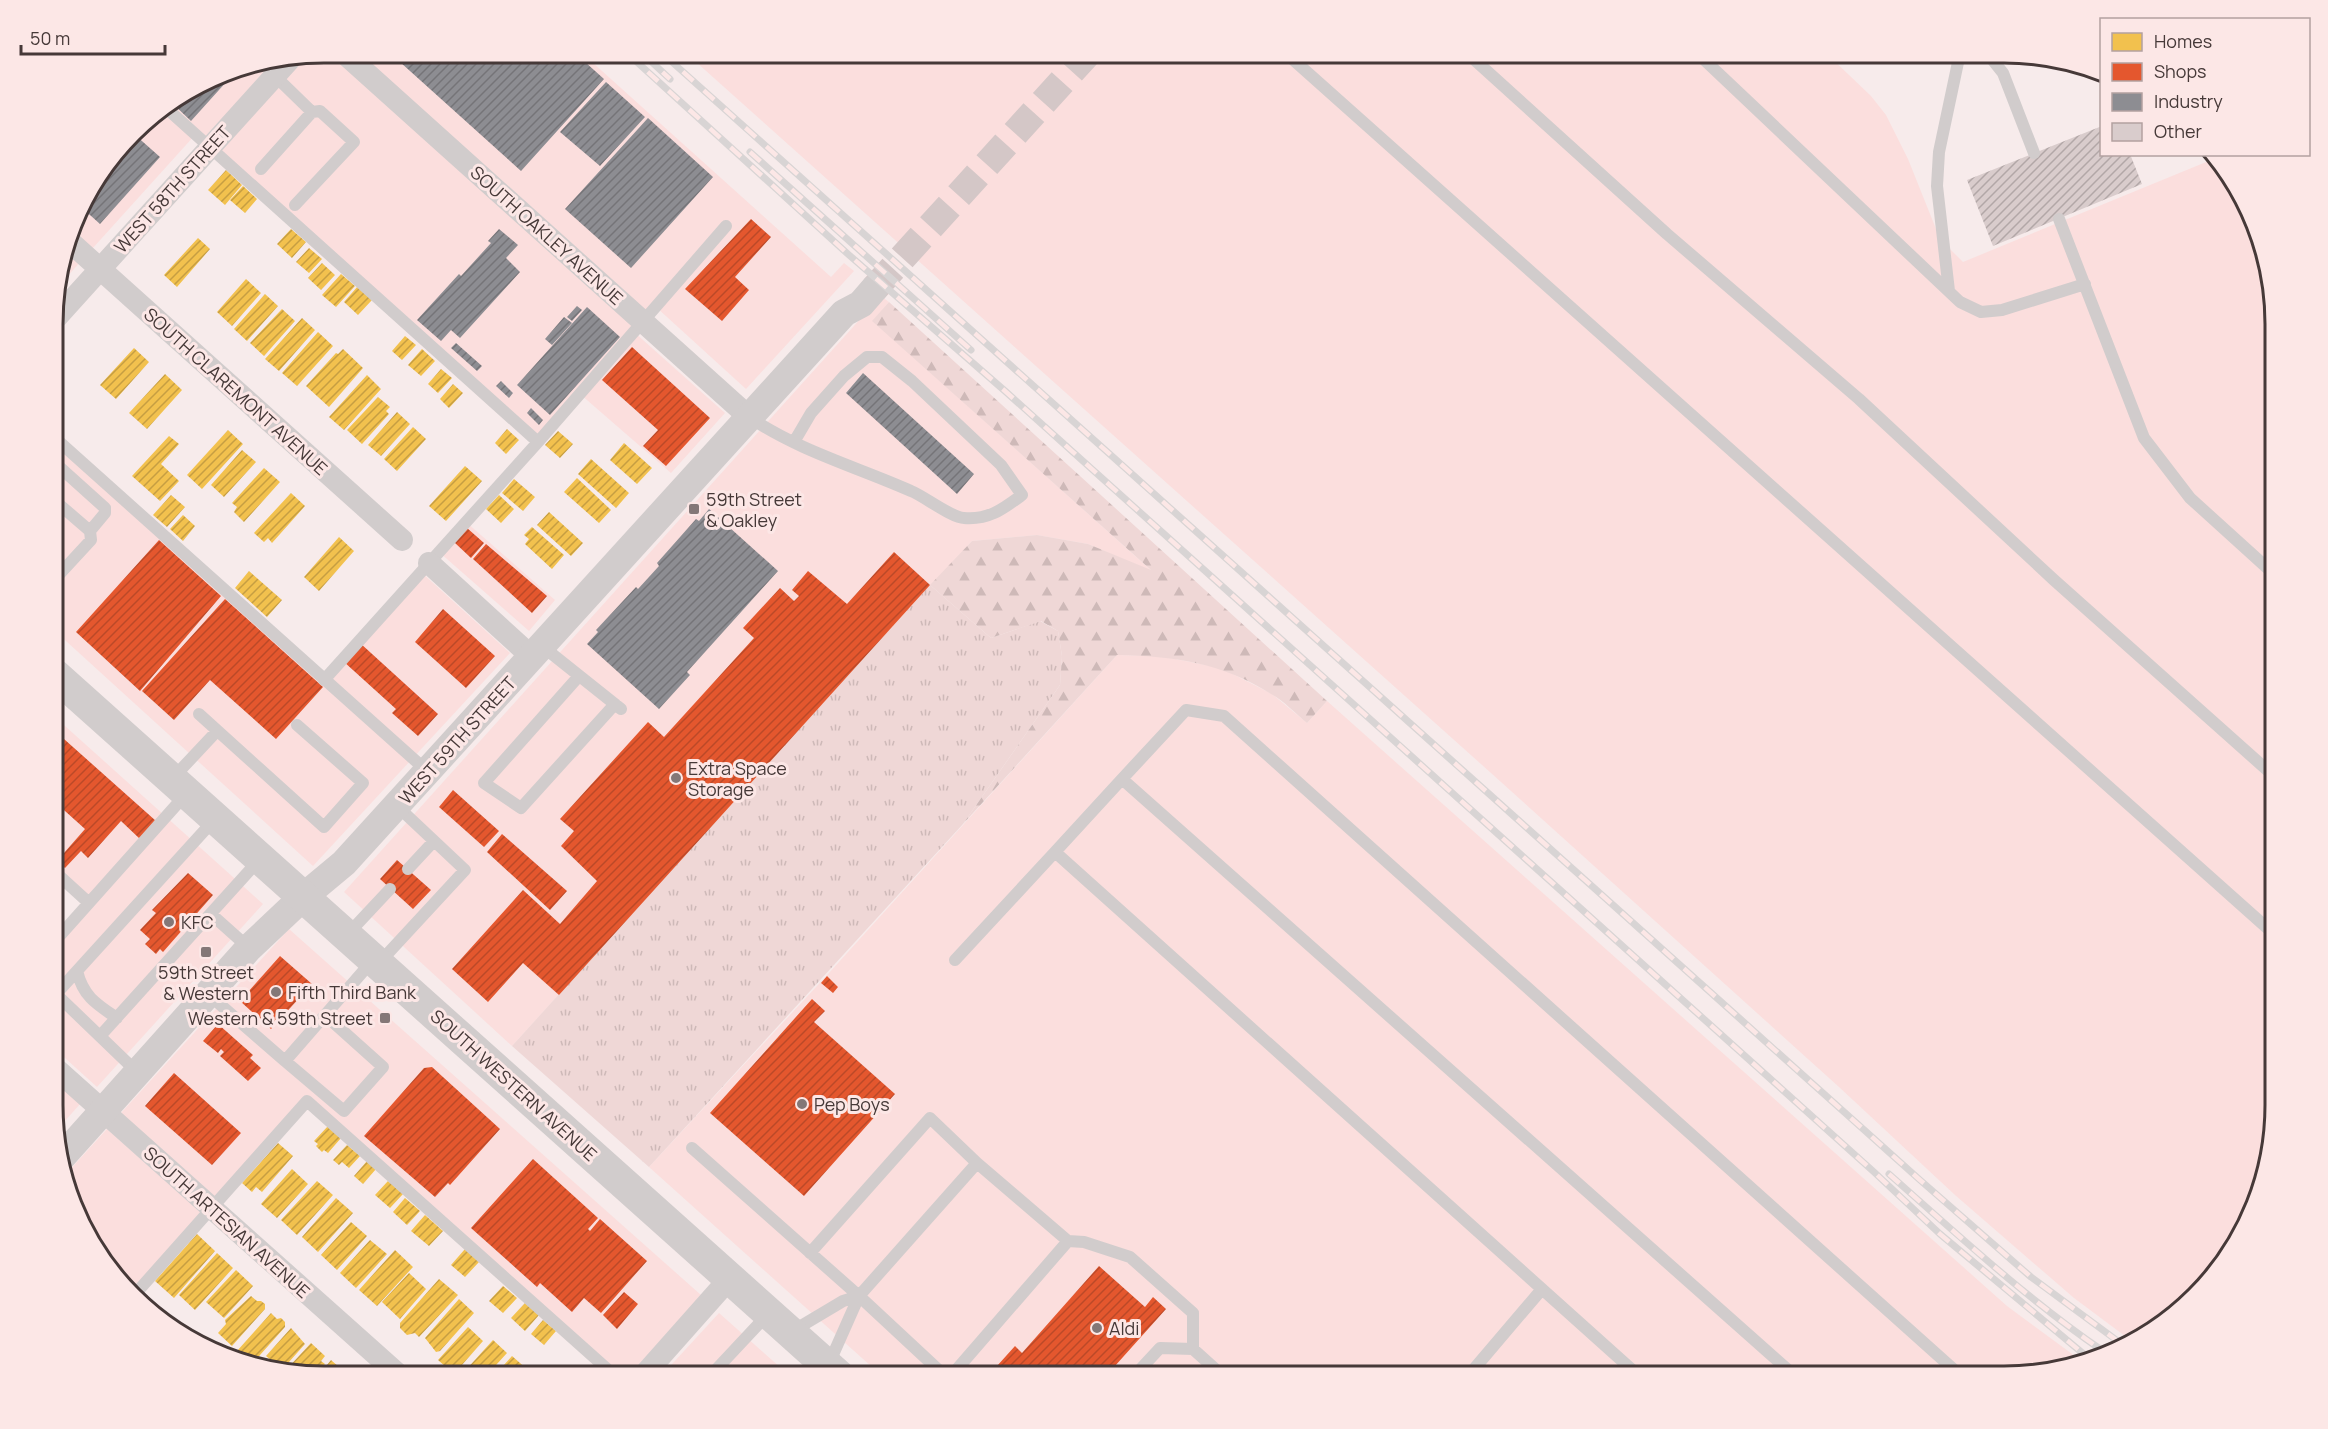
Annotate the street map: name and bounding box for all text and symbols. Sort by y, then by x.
scale bar [21,18,165,56]
legend [2100,18,2310,156]
text: 50 m [30,26,70,50]
text: Homes [2154,29,2212,53]
text: Shops [2154,59,2206,83]
text: Industry [2154,89,2223,113]
text: Other [2154,119,2202,143]
street label: WEST 58TH STREET [108,120,236,258]
street label: SOUTH OAKLEY AVENUE [466,160,628,310]
street label: SOUTH CLAREMONT AVENUE [139,302,333,480]
place label: 59th Street & Oakley [706,487,802,532]
marker: 59th Street & Oakley [687,502,701,516]
street label: WEST 59TH STREET [393,671,521,809]
place label: Extra Space Storage [688,756,787,801]
marker: Extra Space Storage [669,771,683,785]
place label: KFC [181,910,214,934]
marker: KFC [162,915,176,929]
marker: 59th Street & Western [199,945,213,959]
place label: 59th Street & Western [158,960,254,1005]
place label: Fifth Third Bank [288,980,417,1004]
marker: Fifth Third Bank [269,985,283,999]
street label: SOUTH WESTERN AVENUE [426,1004,602,1166]
place label: Western & 59th Street [188,1006,373,1030]
marker: Western & 59th Street [378,1011,392,1025]
place label: Pep Boys [814,1092,890,1116]
marker: Pep Boys [795,1097,809,1111]
street label: SOUTH ARTESIAN AVENUE [139,1141,315,1303]
place label: Aldi [1109,1316,1139,1340]
marker: Aldi [1090,1321,1104,1335]

